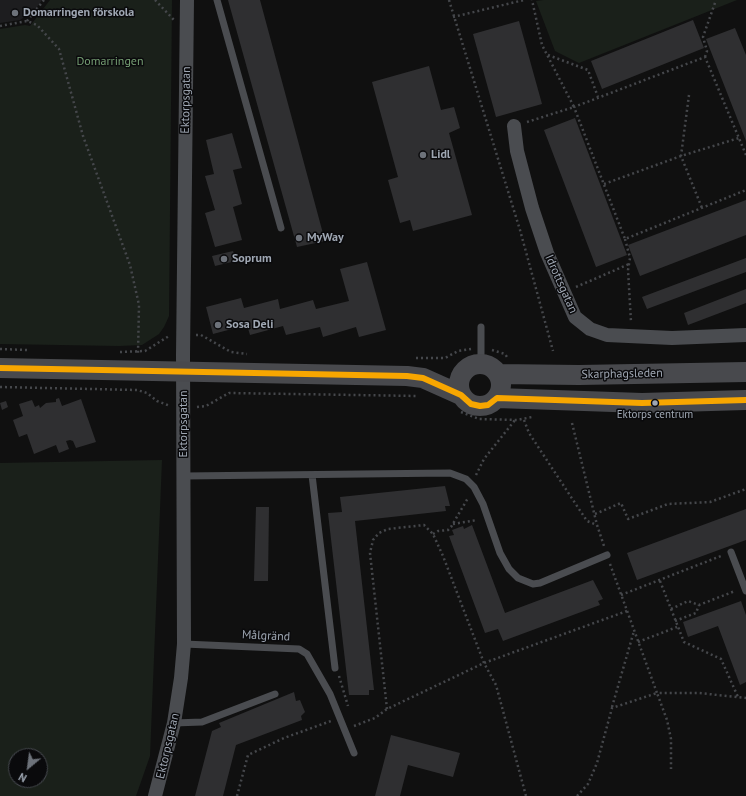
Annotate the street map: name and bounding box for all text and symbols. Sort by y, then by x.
place label: Domarringen förskola [23,6,134,20]
marker: Domarringen förskola [10,8,20,18]
park label: Domarringen [76,55,144,69]
street label: Ektorpsgatan [178,66,194,134]
place label: Lidl [431,148,450,162]
marker: Lidl [418,150,428,160]
place label: MyWay [307,231,344,245]
marker: MyWay [294,233,304,243]
place label: Soprum [232,252,272,266]
street label: Idrottsgatan [542,252,580,316]
marker: Soprum [219,254,229,264]
place label: Sosa Deli [226,318,273,332]
marker: Sosa Deli [213,320,223,330]
street label: Skarphagsleden [581,366,663,382]
street label: Ektorpsgatan [177,390,191,458]
marker: Ektorps centrum [650,398,660,408]
place label: Ektorps centrum [617,408,693,422]
street label: Målgränd [241,628,291,644]
street label: Ektorpsgatan [153,712,183,780]
north arrow [8,748,48,788]
text: N [16,770,29,786]

